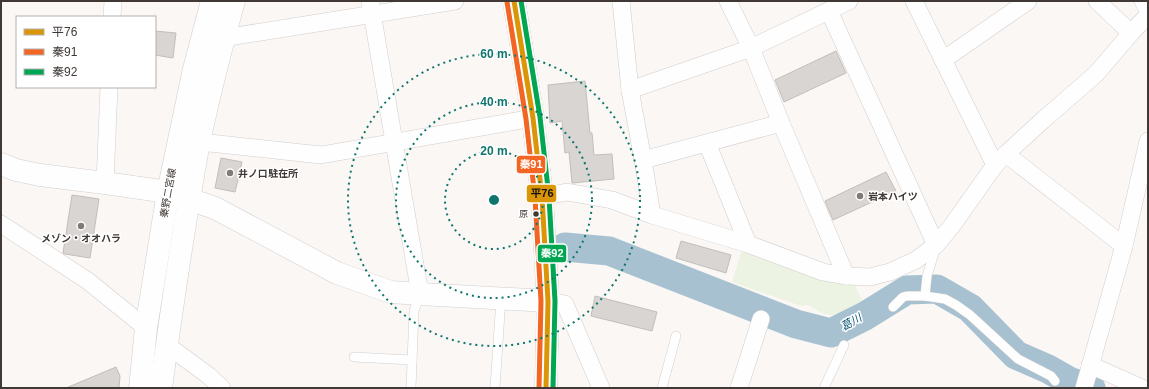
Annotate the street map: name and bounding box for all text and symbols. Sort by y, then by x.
legend [16,16,156,88]
text: 平76 [52,25,78,39]
text: 秦91 [52,45,78,59]
text: 60 m [480,47,508,61]
text: 秦92 [52,65,78,79]
text: 40 m [480,95,508,109]
text: 20 m [480,144,508,158]
line badge: 秦91 [516,155,546,174]
text: 秦91 [519,158,543,170]
street label: 秦野二宮線 [158,167,178,219]
marker: 井ノ口駐在所 [225,168,235,178]
place label: 井ノ口駐在所 [238,168,298,179]
line badge: 平76 [526,184,557,203]
text: 平76 [530,187,554,199]
marker: 岩本ハイツ [855,191,865,201]
place label: 岩本ハイツ [868,191,918,202]
centre of rings [487,193,501,207]
place label: 原 [519,209,528,219]
marker: 原 [531,209,541,219]
marker: メゾン・オオハラ [76,221,86,231]
place label: メゾン・オオハラ [41,233,121,244]
line badge: 秦92 [537,244,567,263]
text: 秦92 [540,247,564,259]
water label: 葛川 [838,311,864,333]

